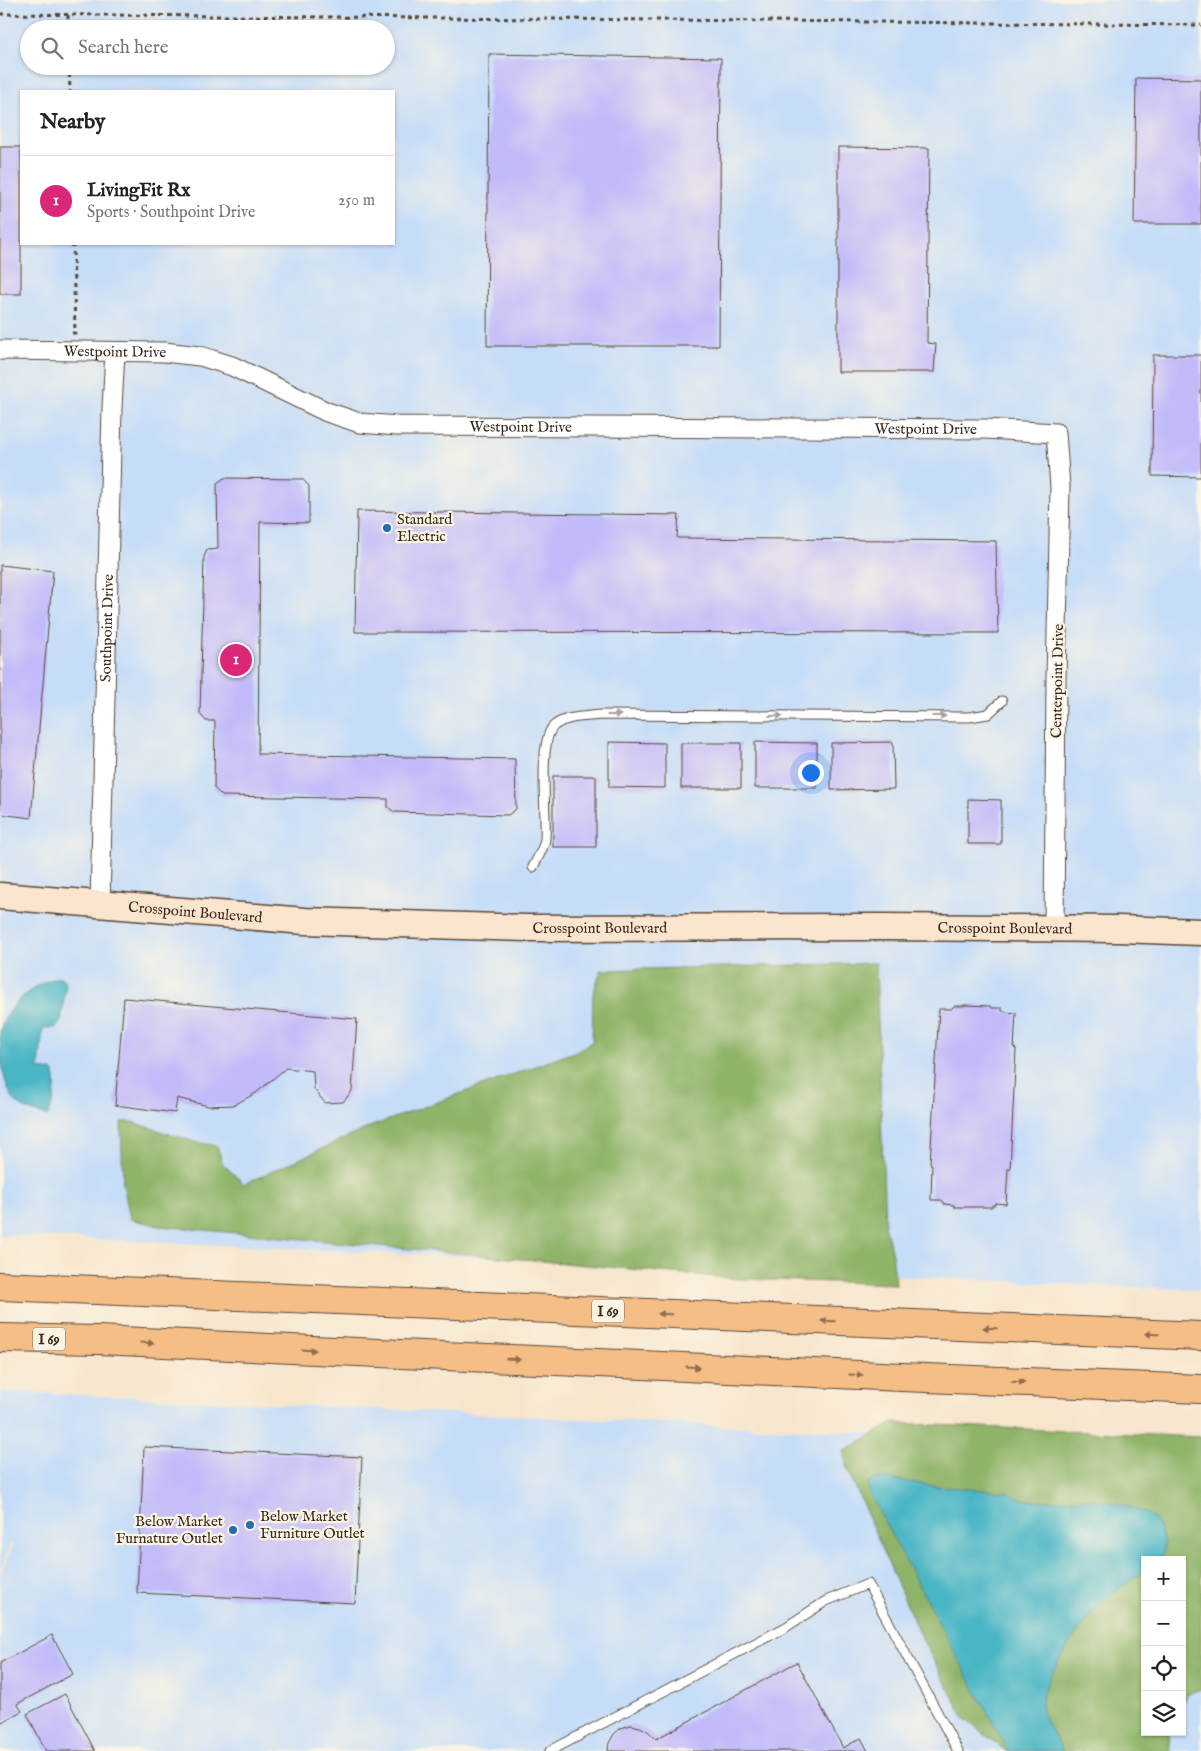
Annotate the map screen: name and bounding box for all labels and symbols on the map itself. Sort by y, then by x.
street label: Westpoint Drive [64,342,166,362]
street label: Westpoint Drive [470,417,572,437]
street label: Westpoint Drive [875,419,977,439]
place label: Standard Electric [397,510,453,546]
marker: Standard Electric [381,522,393,534]
street label: Southpoint Drive [96,574,118,682]
street label: Centerpoint Drive [1047,623,1068,738]
pin: 1 [220,641,252,679]
one-way arrow [606,712,622,720]
one-way arrow [768,712,784,720]
one-way arrow [931,713,947,721]
your location [798,760,824,786]
street label: Crosspoint Boulevard [127,898,264,928]
street label: Crosspoint Boulevard [937,918,1073,939]
street label: Crosspoint Boulevard [532,919,668,938]
road number: I 69 [592,1300,624,1322]
one-way arrow [657,1310,673,1318]
one-way arrow [819,1317,835,1325]
one-way arrow [982,1323,998,1331]
road number: I 69 [33,1328,65,1350]
one-way arrow [1144,1330,1160,1338]
one-way arrow [139,1339,155,1347]
one-way arrow [301,1347,317,1355]
one-way arrow [506,1355,522,1363]
one-way arrow [686,1364,702,1372]
one-way arrow [848,1371,864,1379]
one-way arrow [1010,1378,1026,1386]
place label: Below Market Furniture Outlet [260,1507,365,1543]
place label: Below Market Furnature Outlet [116,1512,223,1548]
marker: Below Market Furniture Outlet [244,1519,256,1531]
marker: Below Market Furnature Outlet [227,1524,239,1536]

